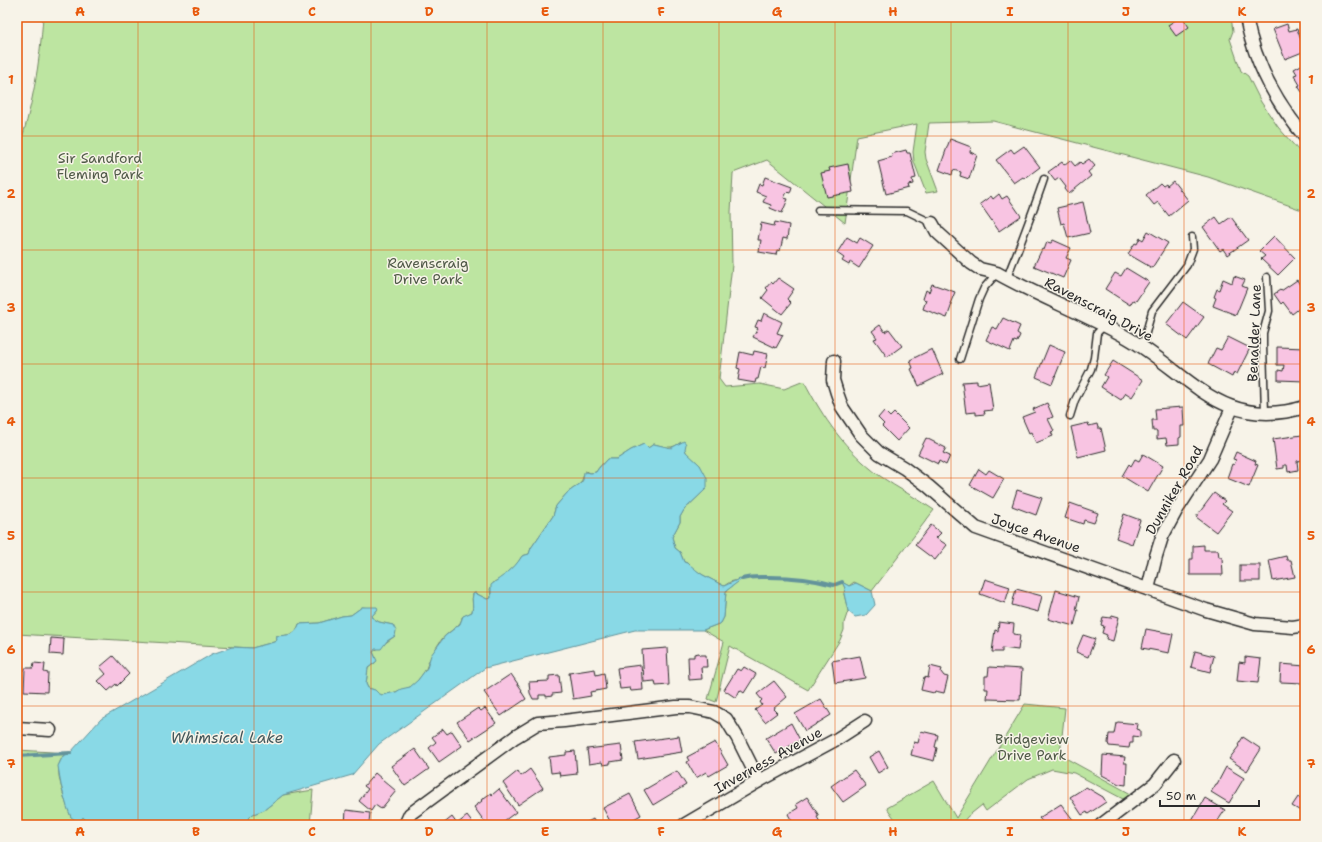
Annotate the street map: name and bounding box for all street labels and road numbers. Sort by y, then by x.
street label: Ravenscraig Drive [1042,273,1156,345]
street label: Benalder Lane [1243,284,1265,382]
street label: Dunniker Road [1141,442,1207,538]
street label: Joyce Avenue [989,509,1083,557]
street label: Inverness Avenue [711,723,825,797]

